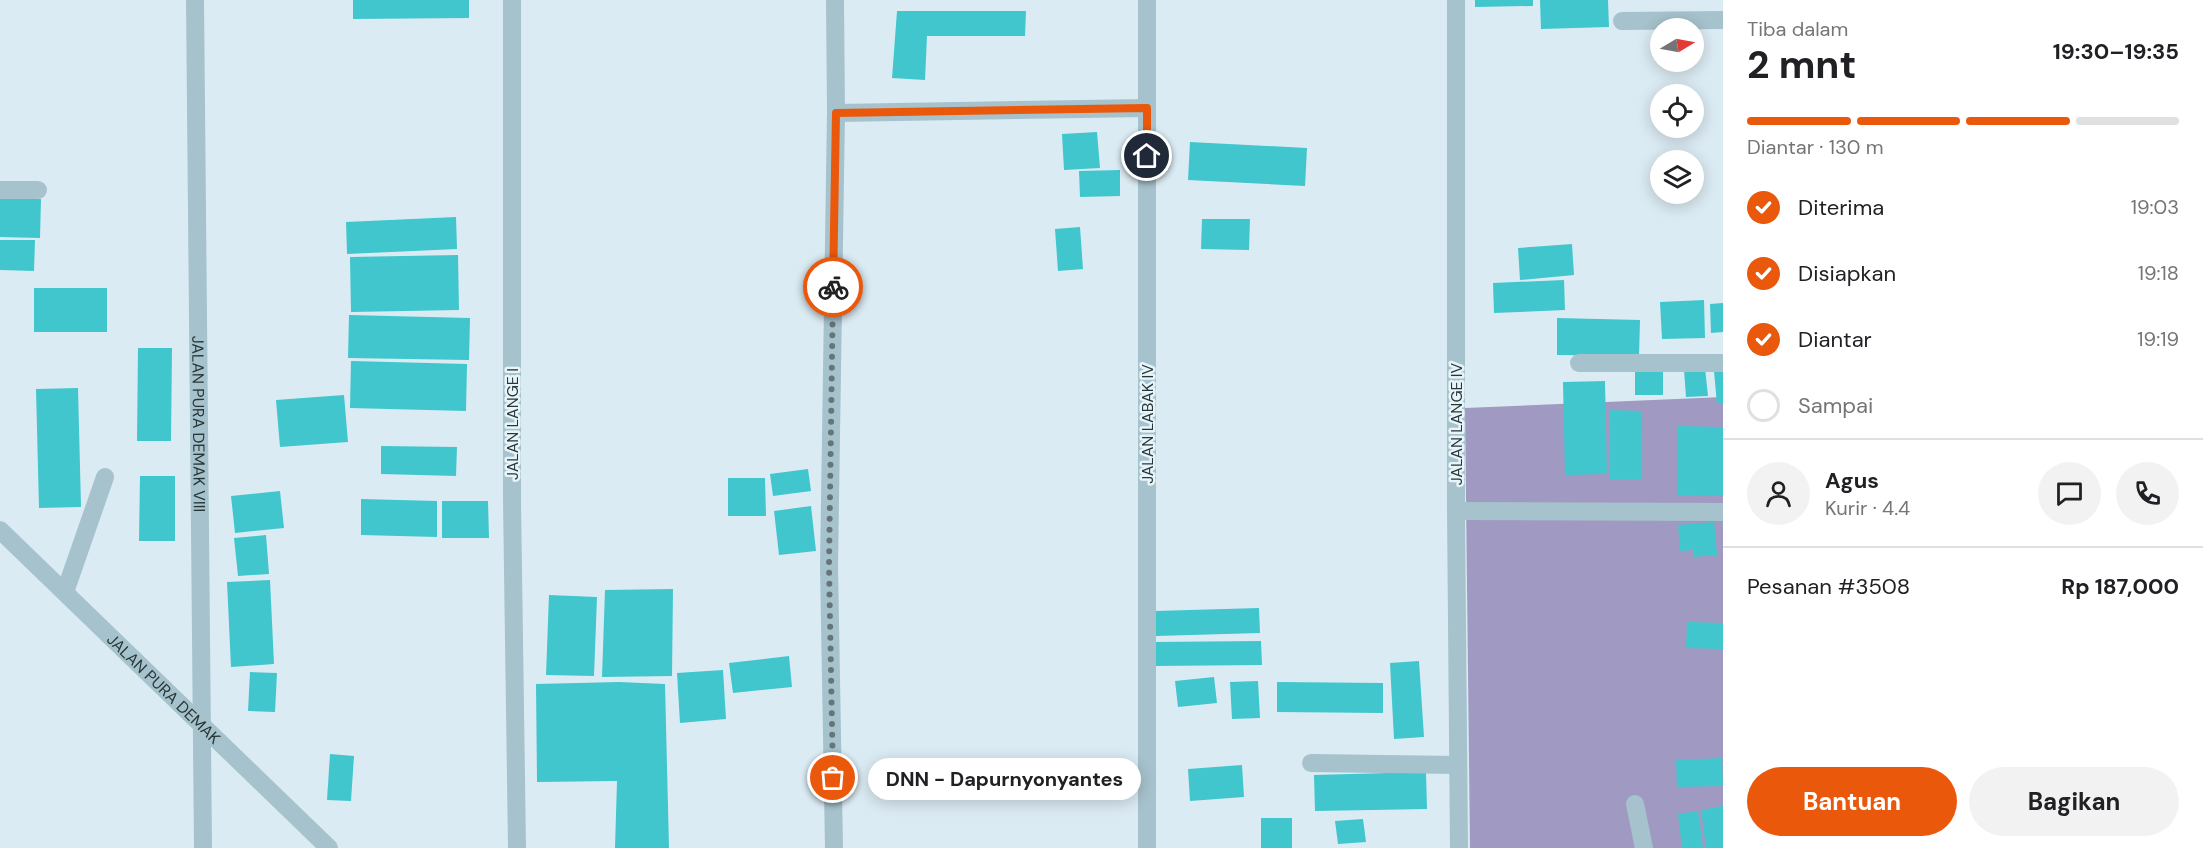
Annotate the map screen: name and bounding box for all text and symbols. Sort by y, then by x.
text: Tiba dalam [1747,16,1848,42]
north arrow [1650,18,1704,72]
map controls [1650,18,1704,204]
text: 19:30–19:35 [2053,37,2179,66]
text: 2 mnt [1747,39,1856,90]
button: locate [1650,84,1704,138]
pin [1121,130,1172,181]
text: Diantar · 130 m [1747,134,1884,160]
icon: home [1130,139,1163,172]
button: layers [1650,150,1704,204]
icon: check [1747,191,1780,224]
text: Diterima [1798,193,1884,222]
text: 19:03 [2131,194,2179,220]
courier [803,257,863,317]
icon: check [1747,257,1780,290]
text: Disiapkan [1798,259,1896,288]
text: 19:18 [2138,260,2179,286]
icon: bike [817,271,850,304]
icon: check [1747,323,1780,356]
text: Diantar [1798,325,1872,354]
text: 19:19 [2137,326,2179,352]
street label: JALAN PURA DEMAK VIII [187,336,210,512]
street label: JALAN LANGE IV [1446,362,1467,485]
street label: JALAN LABAK IV [1137,364,1158,484]
street label: JALAN LANGE I [502,368,523,480]
text: Sampai [1798,391,1873,420]
button: person [1747,462,1810,525]
button: chat [2038,462,2101,525]
button: phone [2116,462,2179,525]
text: Agus [1825,466,1879,495]
text: Kurir · 4.4 [1825,495,1910,521]
text: Pesanan #3508 [1747,572,1910,601]
text: Rp 187,000 [2061,572,2179,601]
street label: JALAN PURA DEMAK [102,629,225,749]
pin [807,752,858,803]
callout: DNN - Dapurnyonyantes [869,757,1142,799]
icon: bag [816,761,849,794]
text: DNN - Dapurnyonyantes [886,766,1123,792]
button: Bantuan [1747,767,1957,836]
button: Bagikan [1969,767,2179,836]

